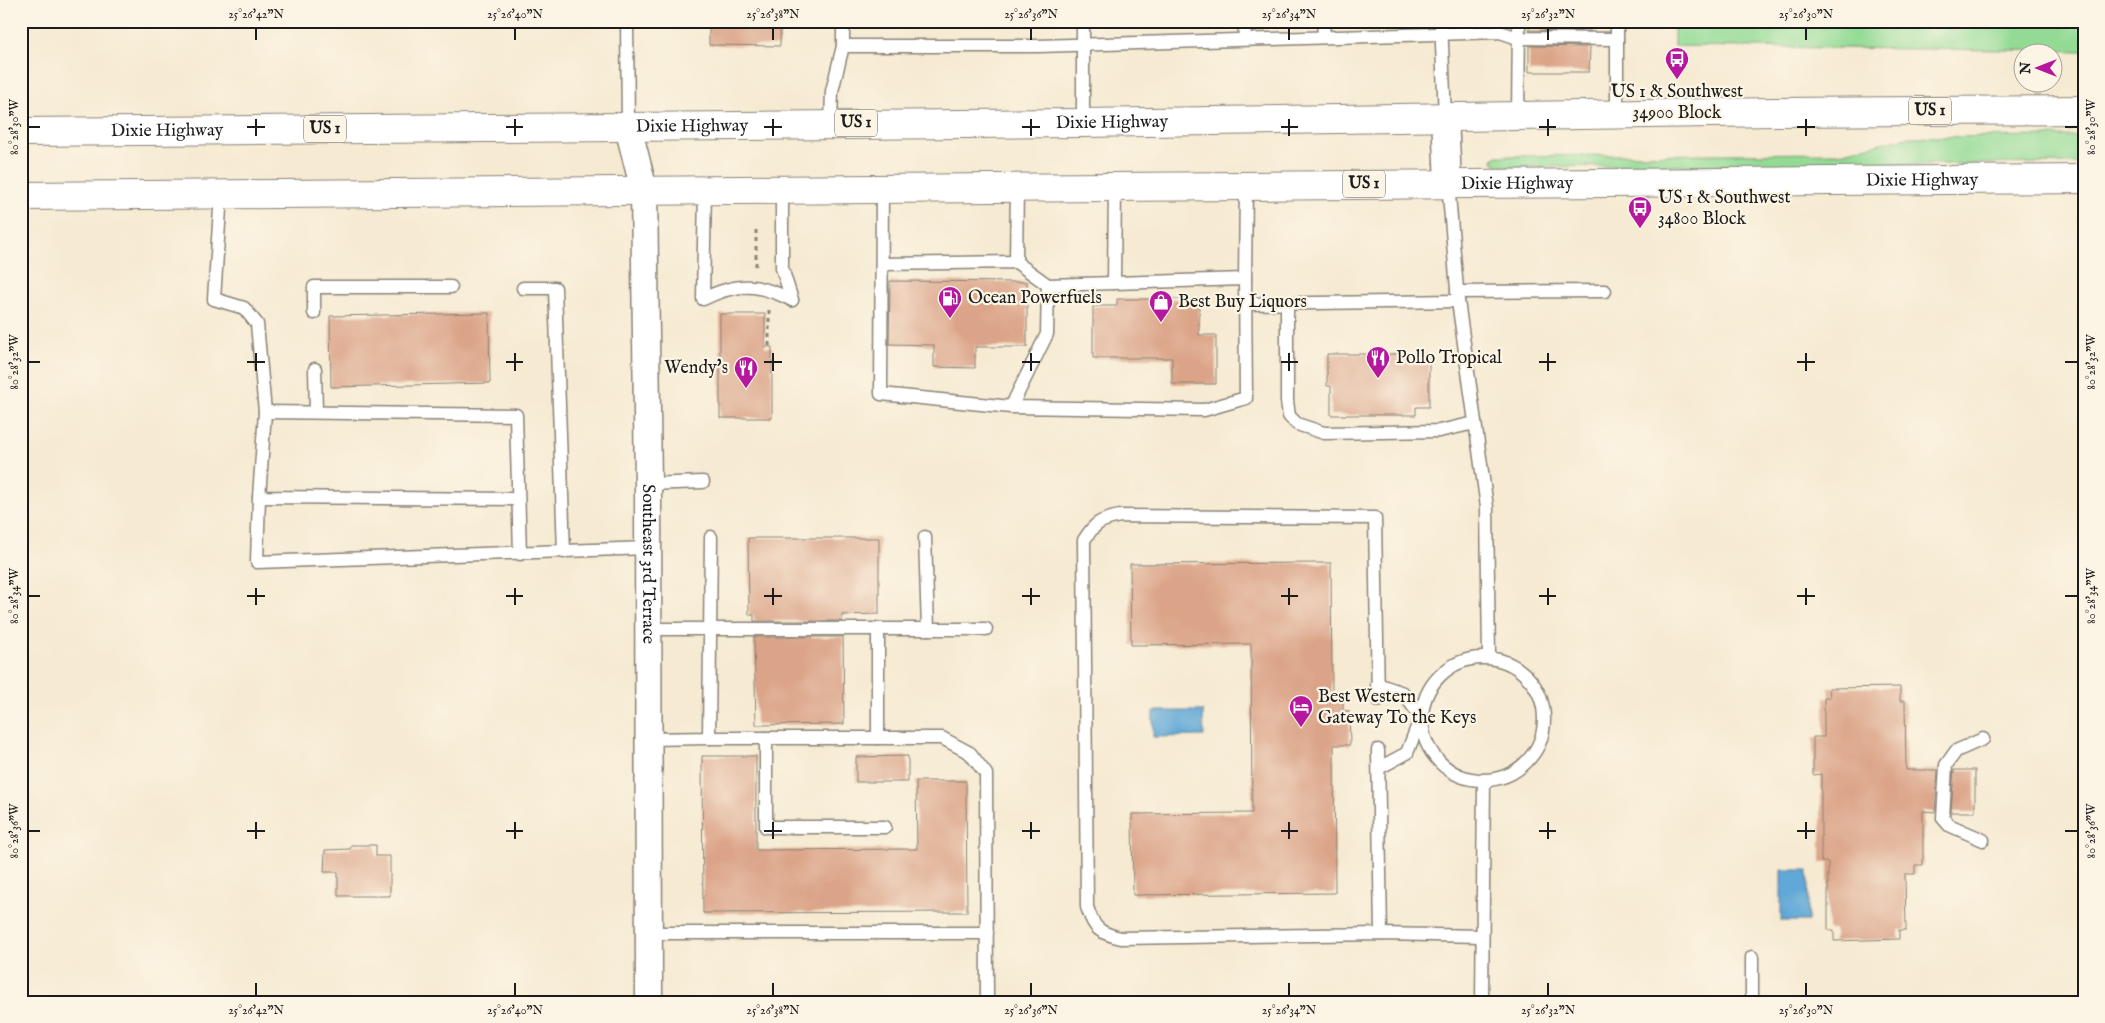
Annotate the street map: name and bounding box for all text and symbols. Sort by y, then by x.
text: 25°26'42"N [228,7,284,22]
text: 25°26'40"N [487,7,544,22]
text: 25°26'38"N [746,7,800,22]
text: 25°26'36"N [1004,7,1058,22]
text: 25°26'34"N [1262,7,1317,22]
text: 25°26'32"N [1521,7,1576,22]
text: 25°26'30"N [1779,7,1834,22]
north arrow [2012,42,2062,92]
bus stop icon: US 1 & Southwest 34900 Block [1664,46,1690,80]
text: N [2017,62,2035,75]
place label: US 1 & Southwest 34900 Block [1611,81,1743,125]
road number: US 1 [1909,98,1951,124]
text: 80°28'30"W [7,99,22,155]
text: 80°28'30"W [2084,99,2099,155]
road number: US 1 [835,110,877,136]
street label: Dixie Highway [1056,110,1169,135]
street label: Dixie Highway [636,114,749,138]
road number: US 1 [304,116,346,142]
street label: Dixie Highway [111,119,224,143]
street label: Dixie Highway [1866,168,1978,192]
road number: US 1 [1343,170,1385,198]
street label: Dixie Highway [1461,172,1574,196]
place label: US 1 & Southwest 34800 Block [1658,187,1791,231]
bus stop icon: US 1 & Southwest 34800 Block [1627,195,1653,229]
fuel station icon: Ocean Powerfuels [937,285,963,319]
place label: Ocean Powerfuels [968,287,1102,310]
shop icon: Best Buy Liquors [1148,289,1174,323]
place label: Best Buy Liquors [1178,291,1307,314]
text: 80°28'32"W [7,334,22,390]
text: 80°28'32"W [2084,334,2099,390]
restaurant icon: Pollo Tropical [1365,345,1391,379]
place label: Pollo Tropical [1396,347,1502,370]
restaurant icon: Wendy's [733,355,759,389]
place label: Wendy's [664,357,728,380]
street label: Southeast 3rd Terrace [636,484,660,644]
text: 80°28'34"W [7,568,22,624]
text: 80°28'34"W [2084,568,2099,624]
place label: Best Western Gateway To the Keys [1318,686,1476,730]
hotel icon: Best Western Gateway To the Keys [1288,694,1314,728]
text: 80°28'36"W [7,803,22,859]
text: 80°28'36"W [2084,803,2099,859]
text: 25°26'42"N [228,1003,284,1018]
text: 25°26'40"N [487,1003,544,1018]
text: 25°26'38"N [746,1003,800,1018]
text: 25°26'36"N [1004,1003,1058,1018]
text: 25°26'34"N [1262,1003,1317,1018]
text: 25°26'32"N [1521,1003,1576,1018]
text: 25°26'30"N [1779,1003,1834,1018]

